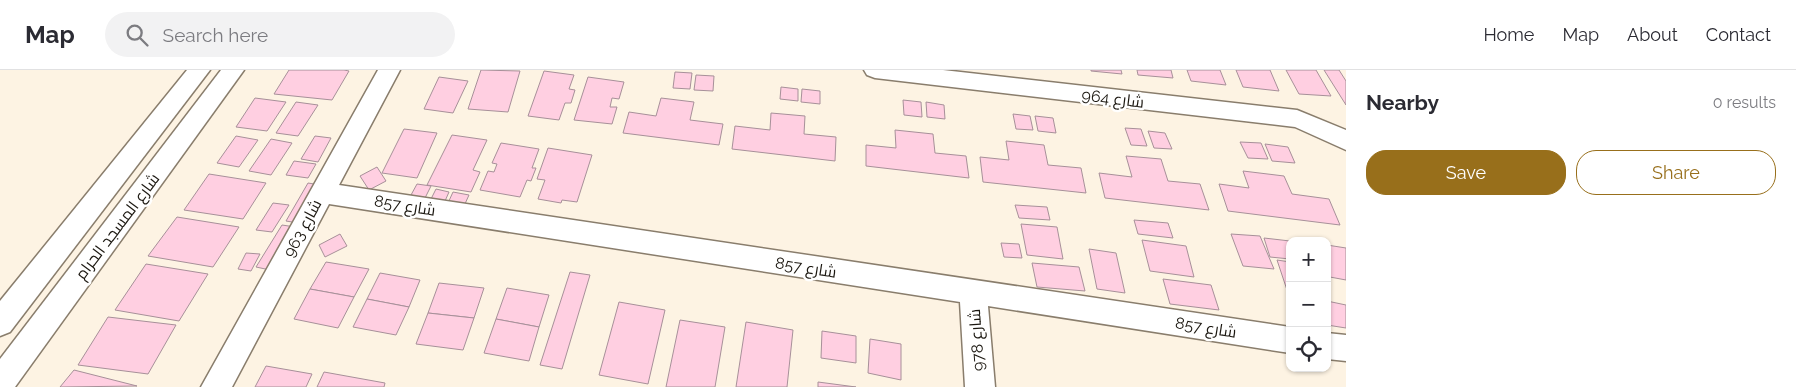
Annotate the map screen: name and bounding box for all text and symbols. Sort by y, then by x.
search box [105,12,455,57]
text: Map [25,20,75,49]
icon: search [123,21,151,49]
text: Search here [163,24,268,46]
text: Home [1483,24,1534,45]
text: Map [1562,24,1599,45]
text: About [1627,24,1678,45]
text: Contact [1706,24,1771,45]
street label: شارع 964 [1080,85,1145,114]
text: Nearby [1366,90,1439,115]
text: 0 results [1713,93,1776,112]
button: Save [1366,150,1566,195]
button: Share [1576,150,1776,195]
street label: شارع المسجد الحرام [71,169,165,284]
street label: شارع 857 [373,191,437,222]
street label: شارع 963 [279,196,327,261]
map controls [1286,237,1331,372]
button: + [1286,237,1331,282]
street label: شارع 857 [774,253,838,284]
button: − [1286,282,1331,327]
street label: شارع 978 [965,308,990,372]
street label: شارع 857 [1174,313,1238,344]
button: locate [1286,327,1331,372]

